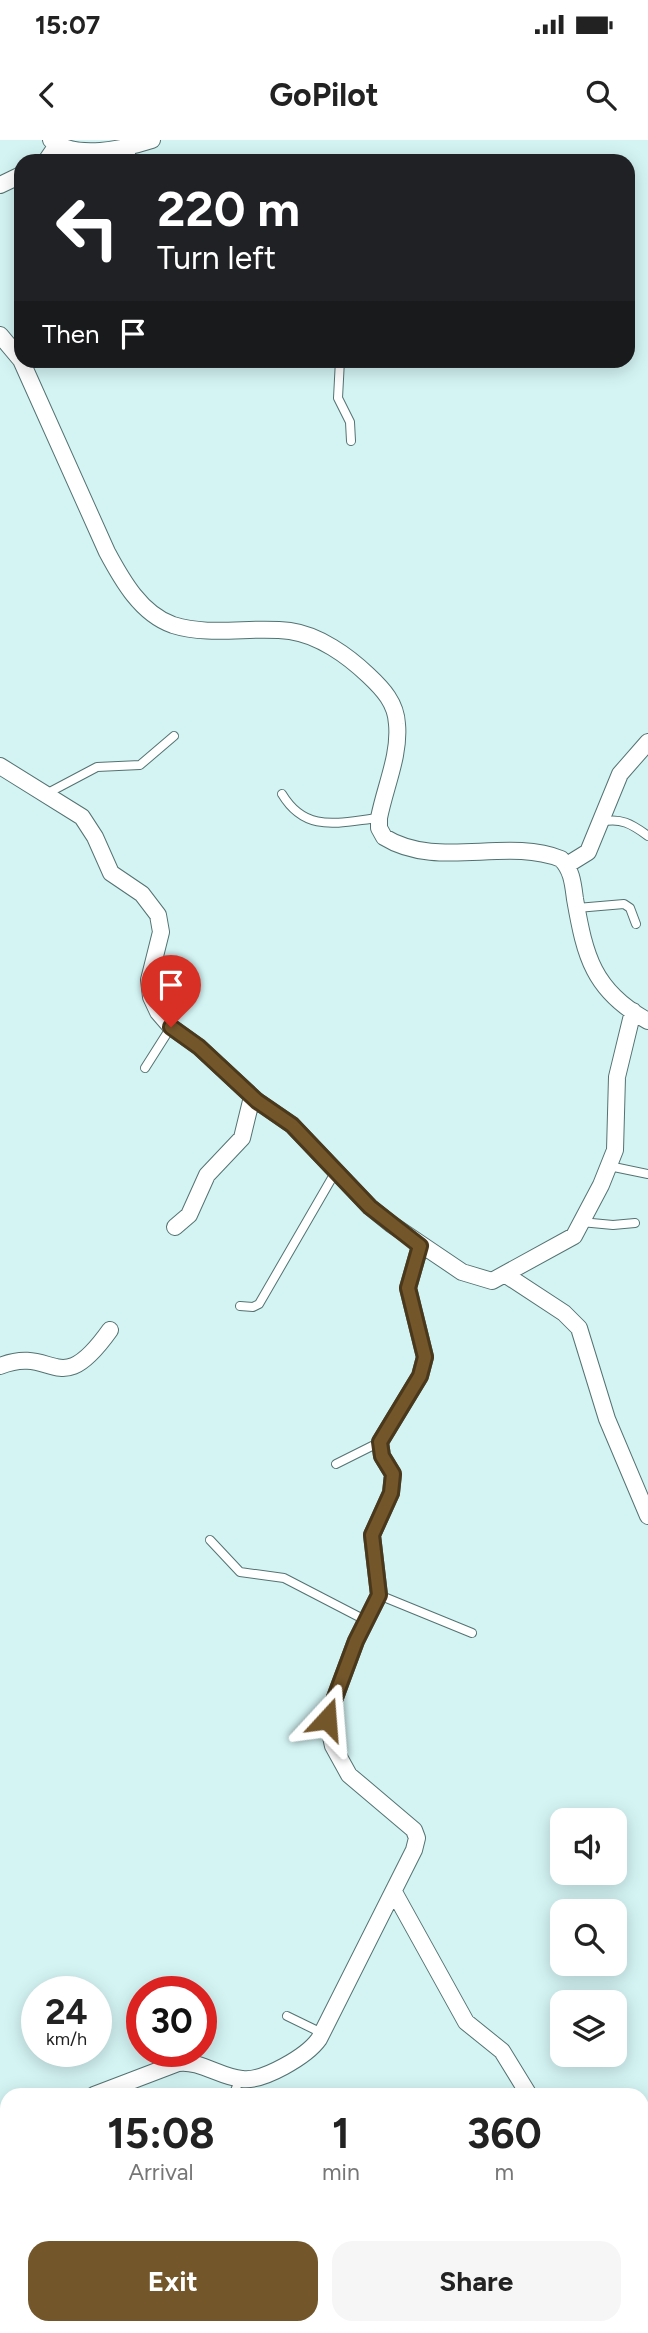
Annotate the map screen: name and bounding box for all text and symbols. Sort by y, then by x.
text: 15:07 [35,9,100,41]
icon: back [28,76,66,114]
text: GoPilot [269,76,379,114]
icon: search [582,76,620,114]
text: 220 m [157,179,300,238]
icon: left [42,182,133,273]
text: Turn left [157,239,276,277]
icon: arrive [114,315,152,353]
text: Then [42,318,100,350]
pin [141,955,201,1027]
icon: arrive [152,966,190,1004]
position arrow [290,1682,364,1756]
map controls [550,1808,627,2067]
button: sound [550,1808,627,1885]
button: search [550,1899,627,1976]
speed limit sign: 30 [126,1976,217,2067]
button: layers [550,1990,627,2067]
text: 24 [45,1991,88,2033]
text: km/h [46,2028,87,2050]
text: 15:08 [107,2108,215,2159]
text: 1 [332,2108,350,2159]
text: 360 [467,2108,542,2159]
text: Arrival [129,2158,193,2186]
text: min [322,2158,360,2186]
text: m [495,2158,514,2186]
button: Exit [28,2241,318,2321]
button: Share [332,2241,621,2321]

